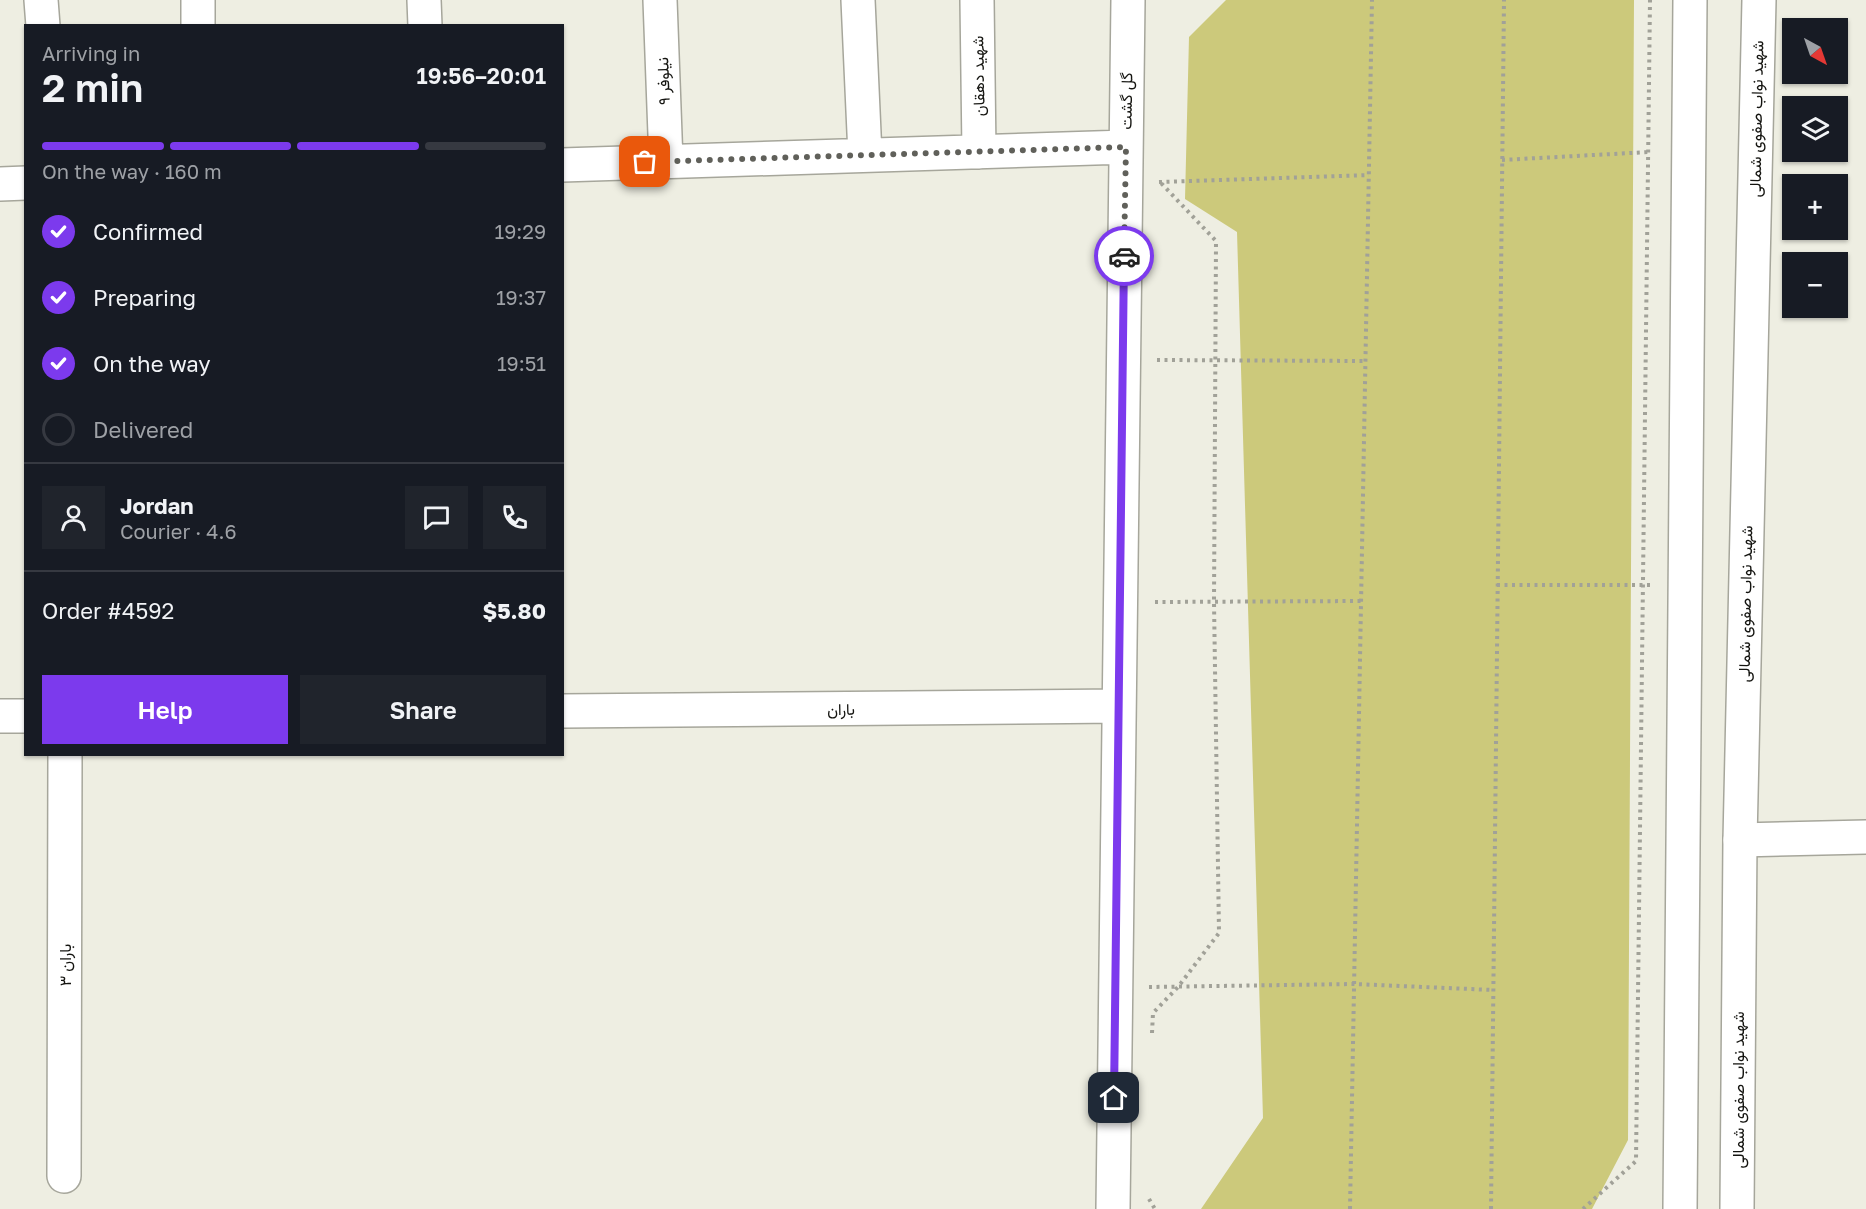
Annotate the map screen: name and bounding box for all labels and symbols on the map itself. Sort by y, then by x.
north arrow [1782,18,1848,84]
street label: شهید دهقان [967,35,990,116]
street label: شهید نواب صفوی شمالی [1745,40,1768,198]
street label: نیلوفر ۹ [652,57,675,105]
street label: گل گشت [1116,72,1137,130]
pin [619,136,670,187]
courier [1094,226,1154,286]
street label: شهید نواب صفوی شمالی [1734,525,1757,683]
street label: باران [827,699,855,720]
street label: باران ۳ [55,944,76,986]
street label: شهید نواب صفوی شمالی [1728,1011,1749,1169]
pin [1088,1072,1139,1123]

